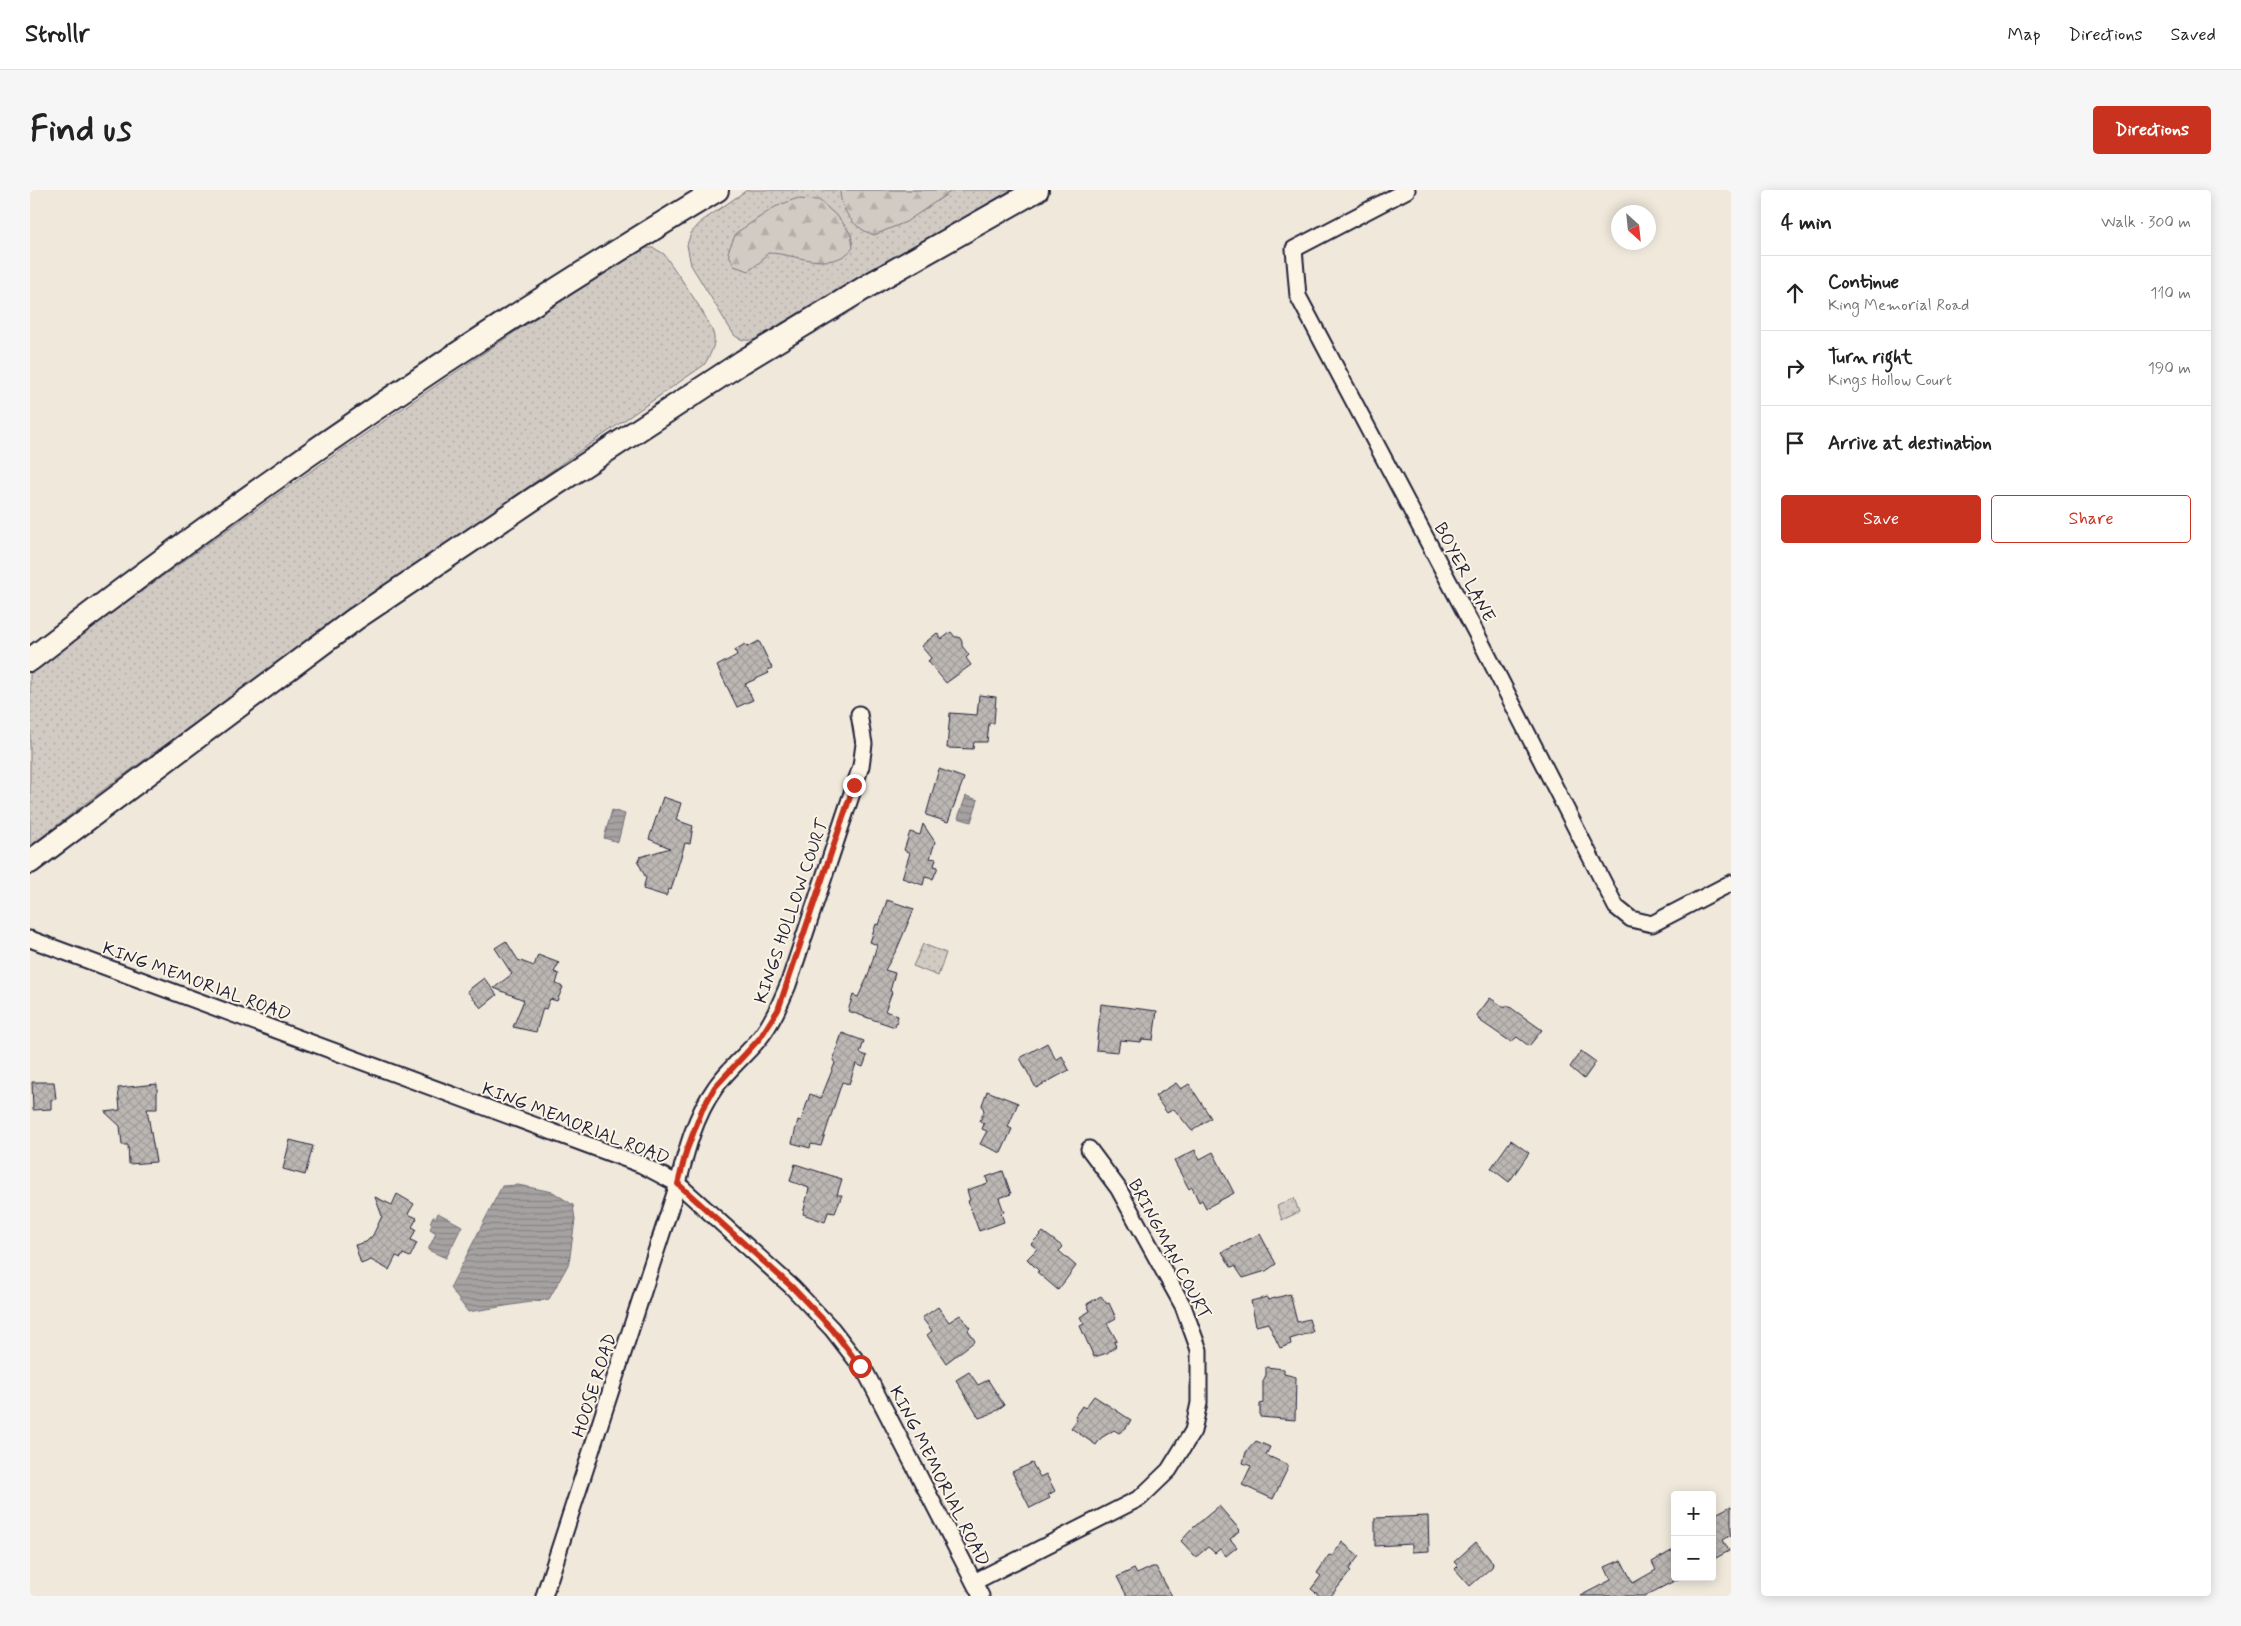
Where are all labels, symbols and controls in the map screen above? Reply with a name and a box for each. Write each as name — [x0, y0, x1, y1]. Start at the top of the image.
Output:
text: Strollr — [25, 19, 89, 50]
text: Map — [2008, 23, 2041, 47]
text: Directions — [2069, 23, 2143, 47]
text: Saved — [2171, 23, 2216, 47]
button: Directions — [2093, 106, 2211, 154]
text: Find us — [30, 107, 132, 153]
north arrow — [1611, 205, 1656, 250]
text: 4 min — [1781, 209, 1832, 237]
text: Walk · 300 m — [2101, 212, 2191, 233]
text: Continue — [1828, 270, 1899, 295]
icon: ahead — [1781, 279, 1809, 307]
text: 110 m — [2150, 283, 2191, 304]
text: King Memorial Road — [1828, 295, 1969, 316]
text: Turn right — [1828, 345, 1912, 370]
icon: right — [1781, 354, 1809, 382]
text: 190 m — [2148, 358, 2191, 379]
text: Kings Hollow Court — [1828, 370, 1952, 391]
icon: arrive — [1781, 429, 1809, 457]
text: Arrive at destination — [1828, 431, 1992, 456]
button: Save — [1781, 495, 1981, 543]
button: Share — [1991, 495, 2191, 543]
street label: BOYER LANE — [1428, 519, 1500, 626]
route end — [843, 774, 866, 797]
street label: KINGS HOLLOW COURT — [749, 815, 835, 1007]
street label: KING MEMORIAL ROAD — [99, 937, 294, 1027]
street label: KING MEMORIAL ROAD — [478, 1077, 673, 1171]
street label: BRINGMAN COURT — [1122, 1175, 1216, 1324]
street label: HOOSE ROAD — [567, 1330, 623, 1440]
route start — [849, 1355, 872, 1378]
street label: KING MEMORIAL ROAD — [883, 1382, 995, 1571]
map controls — [1671, 1491, 1716, 1581]
button: + — [1671, 1491, 1716, 1536]
button: − — [1671, 1536, 1716, 1581]

